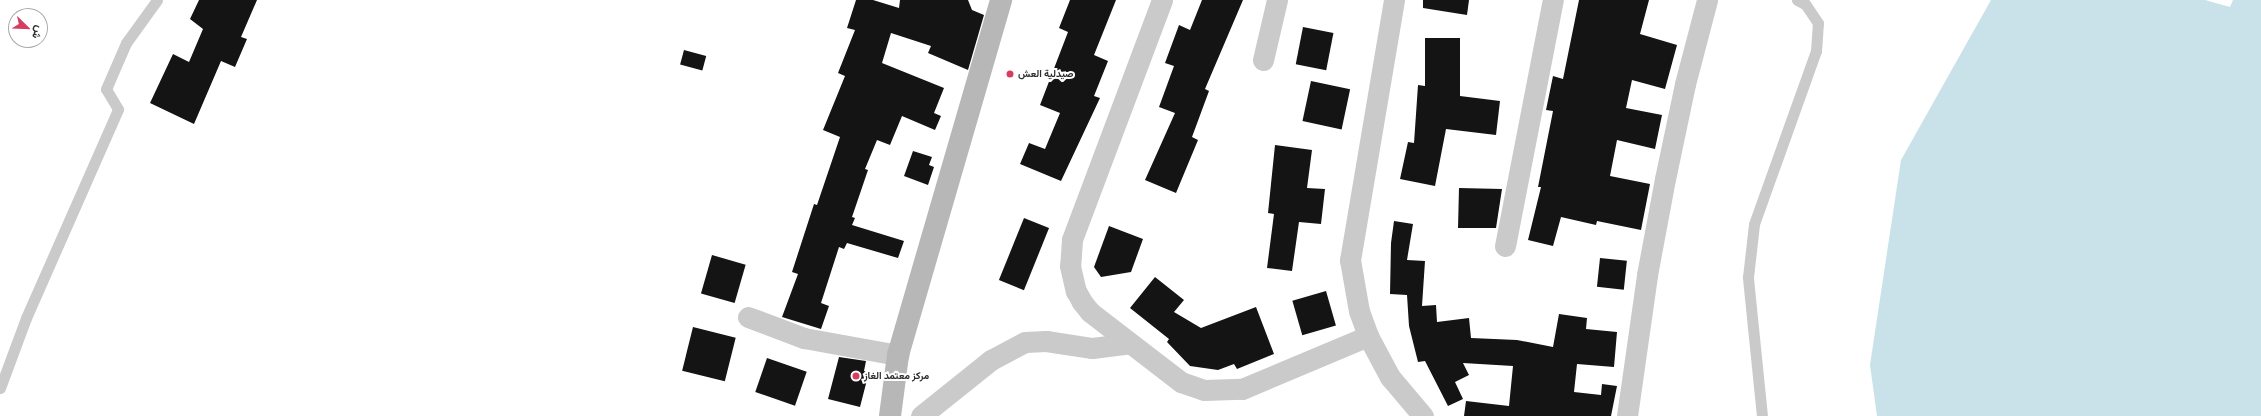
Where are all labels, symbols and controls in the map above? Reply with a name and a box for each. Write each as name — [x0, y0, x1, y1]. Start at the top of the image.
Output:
north arrow — [8, 8, 48, 48]
text: ش — [30, 24, 46, 41]
place label: صيدلية العش — [1018, 68, 1074, 80]
marker: صيدلية العش — [1005, 69, 1015, 79]
place label: مركز معتمد الغاز — [864, 370, 929, 382]
marker: مركز معتمد الغاز — [851, 371, 861, 381]

